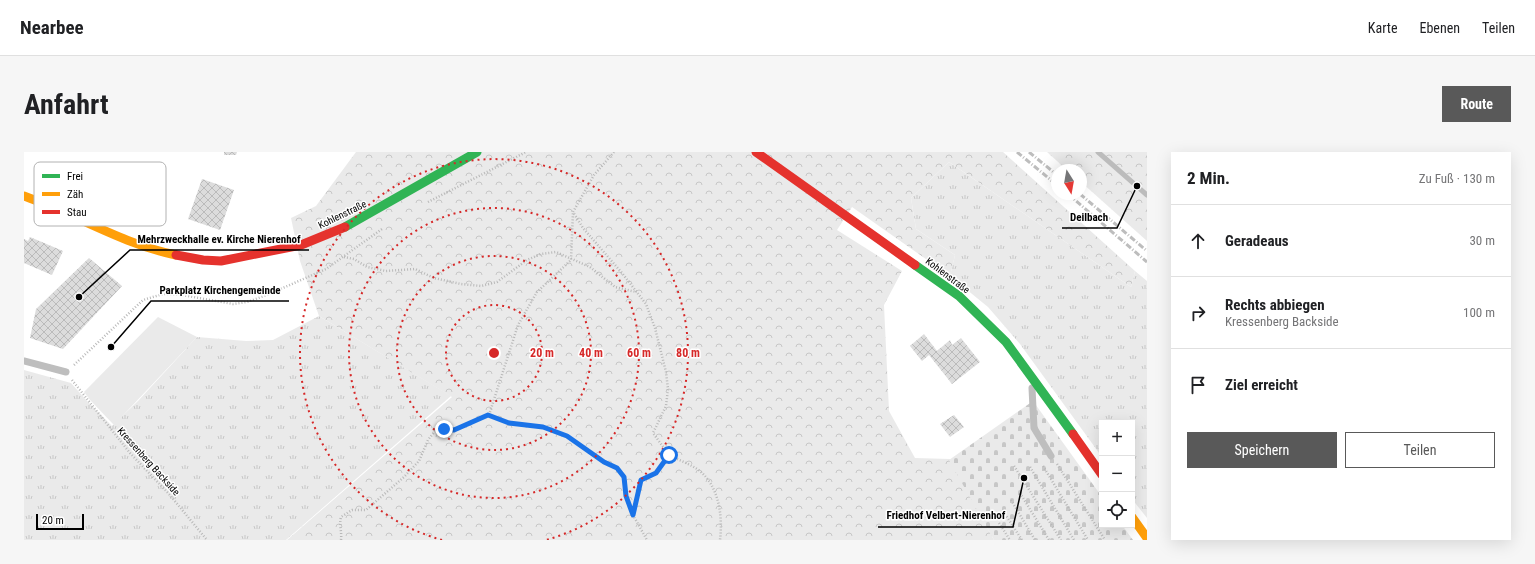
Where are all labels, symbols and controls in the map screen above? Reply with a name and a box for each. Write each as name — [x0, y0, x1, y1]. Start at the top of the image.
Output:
text: Nearbee — [20, 16, 84, 39]
text: Karte — [1368, 20, 1397, 36]
text: Ebenen — [1419, 20, 1460, 36]
text: Teilen — [1482, 20, 1515, 36]
button: Route — [1442, 86, 1511, 122]
text: Anfahrt — [24, 88, 109, 121]
legend — [34, 162, 166, 226]
north arrow — [1051, 164, 1087, 200]
text: 2 Min. — [1187, 168, 1230, 188]
text: Frei — [67, 170, 83, 183]
text: Zu Fuß · 130 m — [1419, 171, 1495, 186]
text: Zäh — [67, 188, 83, 201]
street label: Kohlenstraße — [316, 198, 368, 231]
callout: Deilbach — [1062, 205, 1117, 228]
text: Stau — [67, 206, 87, 219]
text: Deilbach — [1070, 211, 1108, 224]
callout: Mehrzweckhalle ev. Kirche Nierenhof — [130, 227, 309, 250]
icon: ahead — [1187, 230, 1209, 252]
text: Geradeaus — [1225, 232, 1289, 250]
text: Mehrzweckhalle ev. Kirche Nierenhof — [137, 233, 301, 246]
text: 30 m — [1469, 233, 1495, 248]
street label: Kohlenstraße — [924, 255, 972, 296]
callout: Parkplatz Kirchengemeinde — [151, 278, 289, 301]
text: Parkplatz Kirchengemeinde — [159, 284, 281, 297]
text: Rechts abbiegen — [1225, 296, 1325, 314]
icon: right — [1187, 302, 1209, 324]
text: 100 m — [1463, 305, 1495, 320]
text: Kressenberg Backside — [1225, 314, 1339, 329]
centre of rings — [487, 346, 501, 360]
text: 20 m — [530, 346, 554, 360]
text: 40 m — [579, 346, 603, 360]
text: 60 m — [627, 346, 651, 360]
text: 80 m — [676, 346, 700, 360]
icon: arrive — [1187, 374, 1209, 396]
text: Ziel erreicht — [1225, 376, 1298, 394]
route end — [435, 420, 453, 438]
map controls — [1099, 420, 1135, 528]
button: + — [1099, 420, 1135, 456]
street label: Kressenberg Backside — [115, 425, 182, 498]
button: Speichern — [1187, 432, 1337, 468]
button: Teilen — [1345, 432, 1495, 468]
route start — [660, 446, 678, 464]
button: − — [1099, 456, 1135, 492]
button: locate — [1099, 492, 1135, 528]
callout: Friedhof Velbert-Nierenhof — [878, 504, 1013, 527]
text: Friedhof Velbert-Nierenhof — [887, 509, 1006, 522]
scale bar — [36, 512, 84, 531]
text: 20 m — [42, 514, 64, 527]

